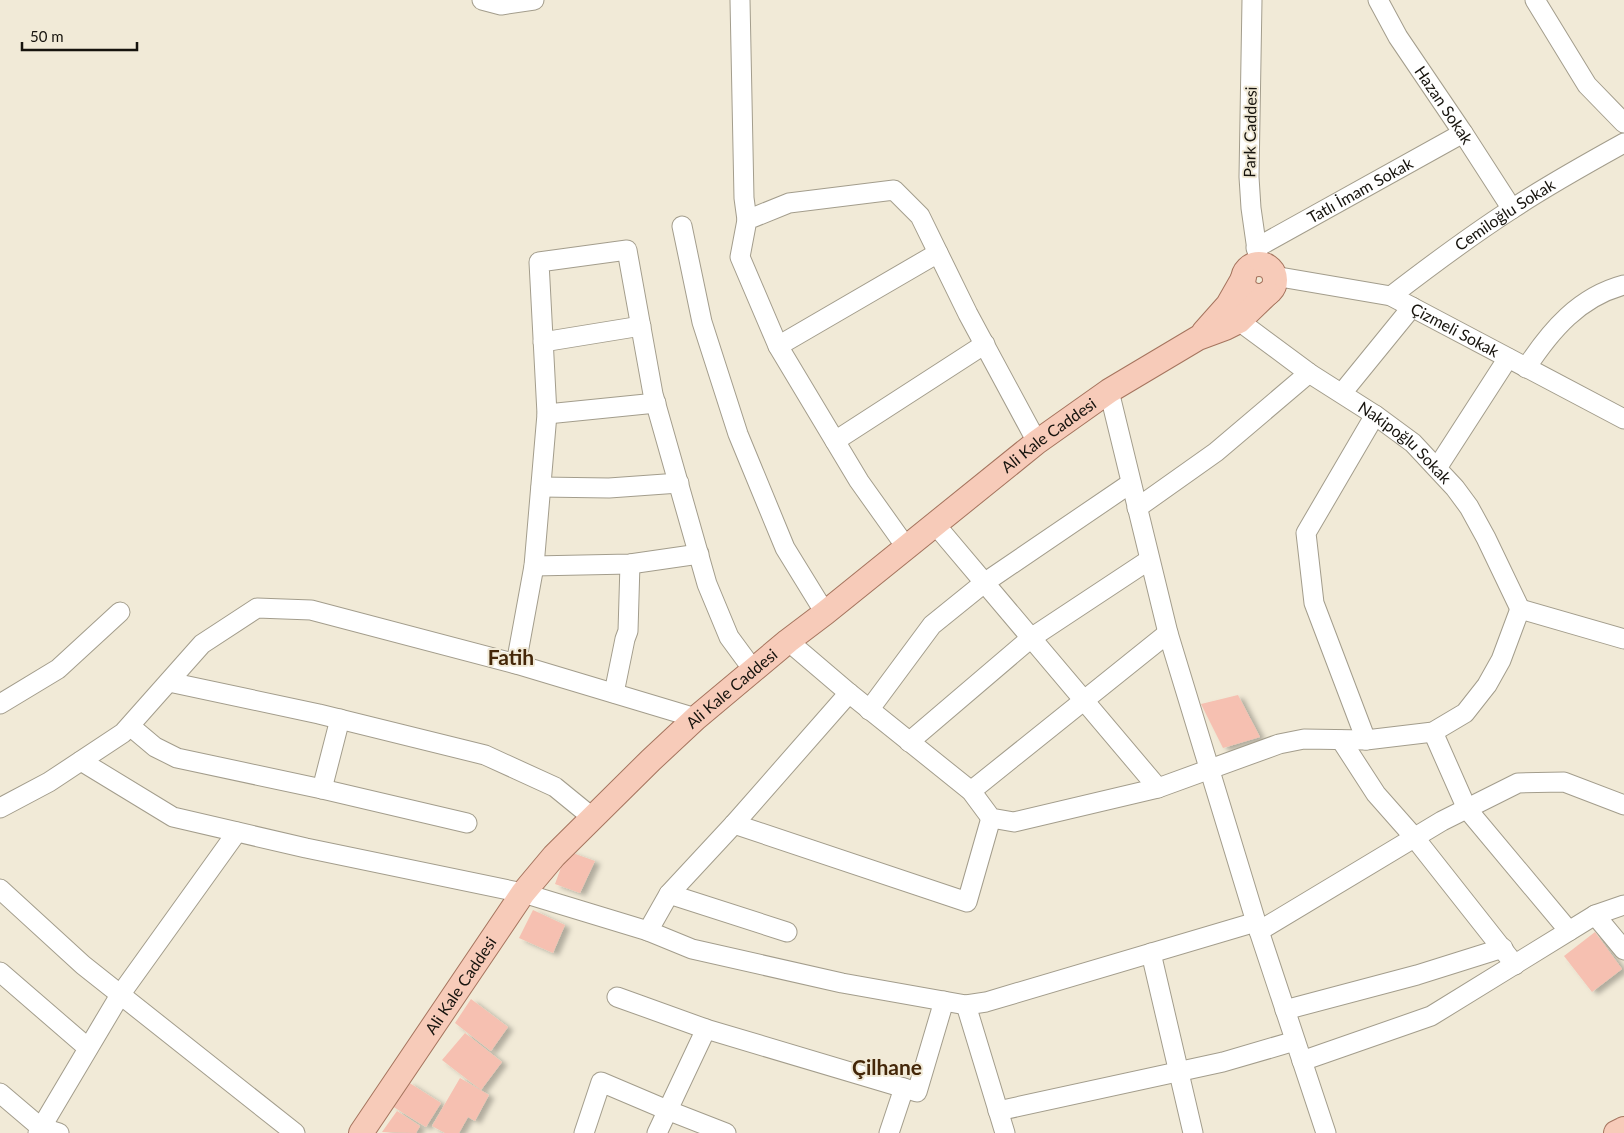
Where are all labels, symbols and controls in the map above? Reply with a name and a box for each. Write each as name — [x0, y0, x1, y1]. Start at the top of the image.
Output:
scale bar — [22, 20, 138, 52]
text: 50 m — [30, 27, 64, 45]
street label: Hazan Sokak — [1411, 62, 1478, 148]
street label: Park Caddesi — [1239, 86, 1260, 178]
street label: Tatlı İmam Sokak — [1304, 152, 1417, 227]
street label: Cemiloğlu Sokak — [1451, 174, 1559, 254]
street label: Çizmeli Sokak — [1408, 298, 1503, 361]
street label: Ali Kale Caddesi — [997, 393, 1099, 476]
street label: Nakipoğlu Sokak — [1355, 397, 1456, 488]
district label: Fatih — [488, 644, 534, 669]
street label: Ali Kale Caddesi — [682, 644, 781, 732]
street label: Ali Kale Caddesi — [421, 933, 500, 1037]
district label: Çilhane — [852, 1054, 922, 1079]

